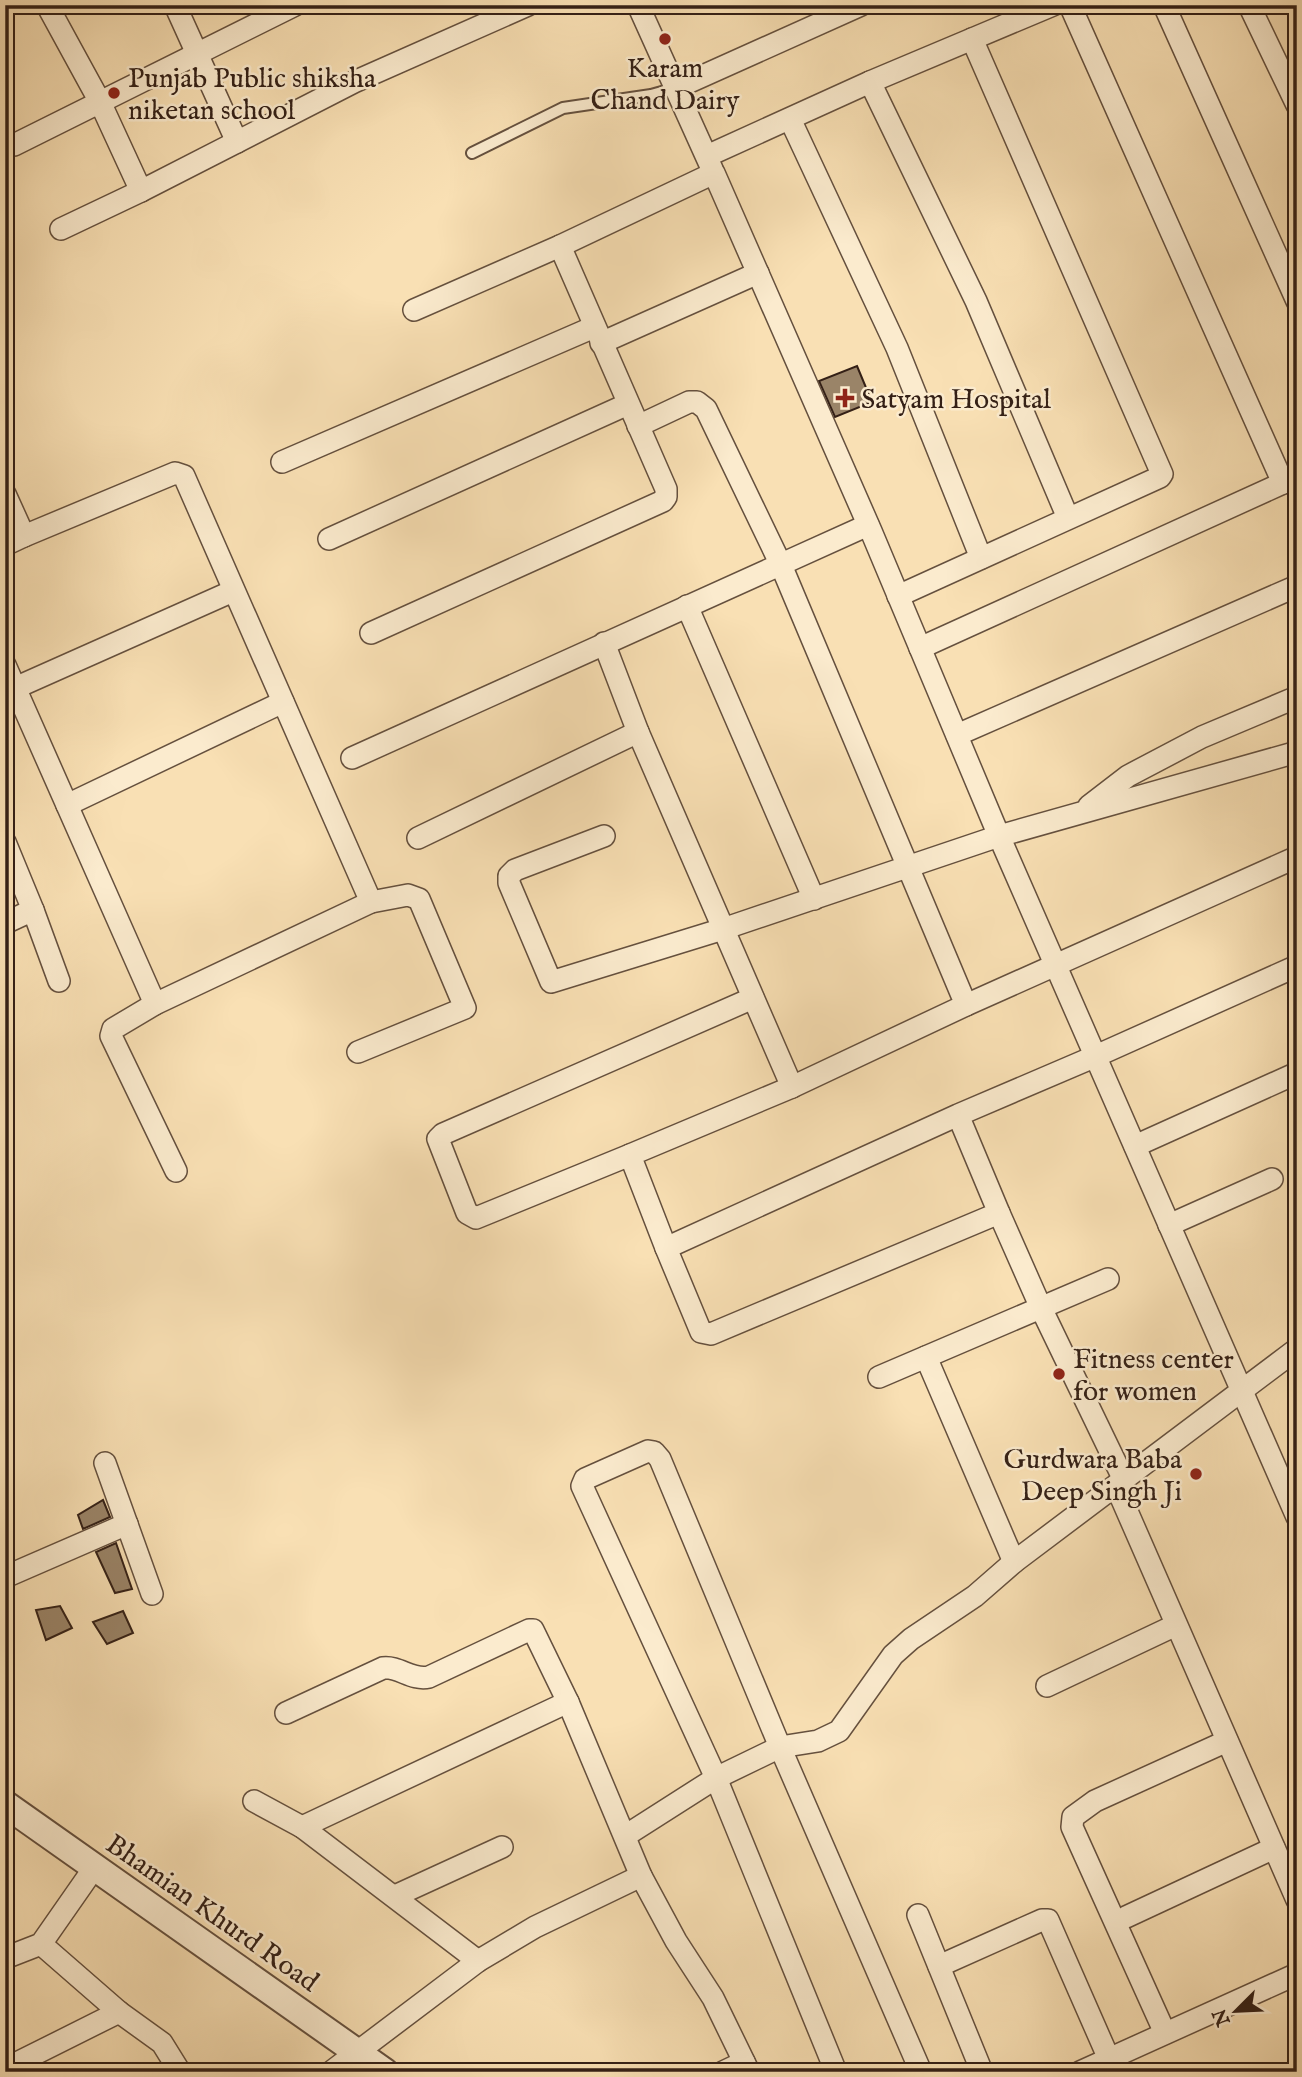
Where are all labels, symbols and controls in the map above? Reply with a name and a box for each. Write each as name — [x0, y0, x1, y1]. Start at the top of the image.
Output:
marker: Karam Chand Dairy — [657, 31, 673, 47]
place label: Karam Chand Dairy — [590, 52, 740, 119]
place label: Punjab Public shiksha niketan school — [128, 62, 377, 129]
marker: Punjab Public shiksha niketan school — [106, 85, 122, 101]
place label: Satyam Hospital — [861, 383, 1051, 418]
marker: Satyam Hospital — [835, 388, 855, 408]
place label: Fitness center for women — [1073, 1343, 1234, 1410]
marker: Fitness center for women — [1051, 1366, 1067, 1382]
place label: Gurdwara Baba Deep Singh Ji — [1004, 1443, 1183, 1510]
marker: Gurdwara Baba Deep Singh Ji — [1188, 1466, 1204, 1482]
street label: Bhamian Khurd Road — [98, 1827, 325, 2001]
north arrow — [1200, 1976, 1270, 2046]
text: N — [1208, 2004, 1237, 2030]

